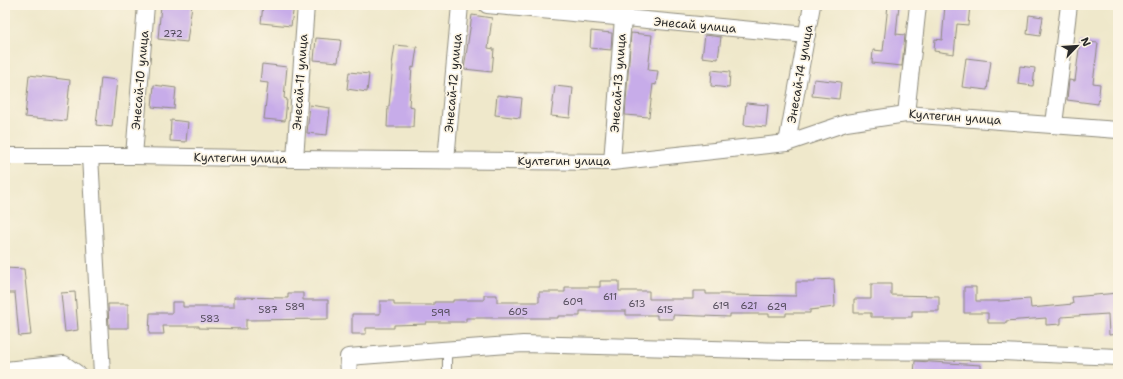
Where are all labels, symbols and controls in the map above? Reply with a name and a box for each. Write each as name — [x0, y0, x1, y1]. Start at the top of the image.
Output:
street label: Энесай улица — [653, 13, 737, 37]
street label: Энесай-14 улица — [783, 23, 817, 124]
north arrow — [1057, 26, 1097, 66]
house number: 272 — [163, 27, 183, 40]
street label: Энесай-10 улица — [128, 29, 152, 130]
street label: Энесай-12 улица — [441, 32, 465, 133]
street label: Энесай-13 улица — [607, 32, 629, 133]
street label: Энесай-11 улица — [289, 33, 311, 131]
text: N — [1077, 35, 1094, 49]
street label: Култегин улица — [908, 106, 1002, 128]
street label: Култегин улица — [193, 149, 287, 167]
street label: Култегин улица — [518, 153, 611, 169]
house number: 611 — [603, 290, 617, 303]
house number: 609 — [563, 295, 583, 308]
house number: 613 — [629, 297, 645, 310]
house number: 619 — [712, 299, 730, 312]
house number: 621 — [740, 299, 758, 312]
house number: 589 — [285, 300, 305, 313]
house number: 629 — [767, 300, 787, 313]
house number: 587 — [258, 303, 278, 316]
house number: 615 — [657, 303, 673, 316]
house number: 605 — [508, 305, 528, 318]
house number: 599 — [431, 306, 451, 319]
house number: 583 — [200, 312, 220, 325]

